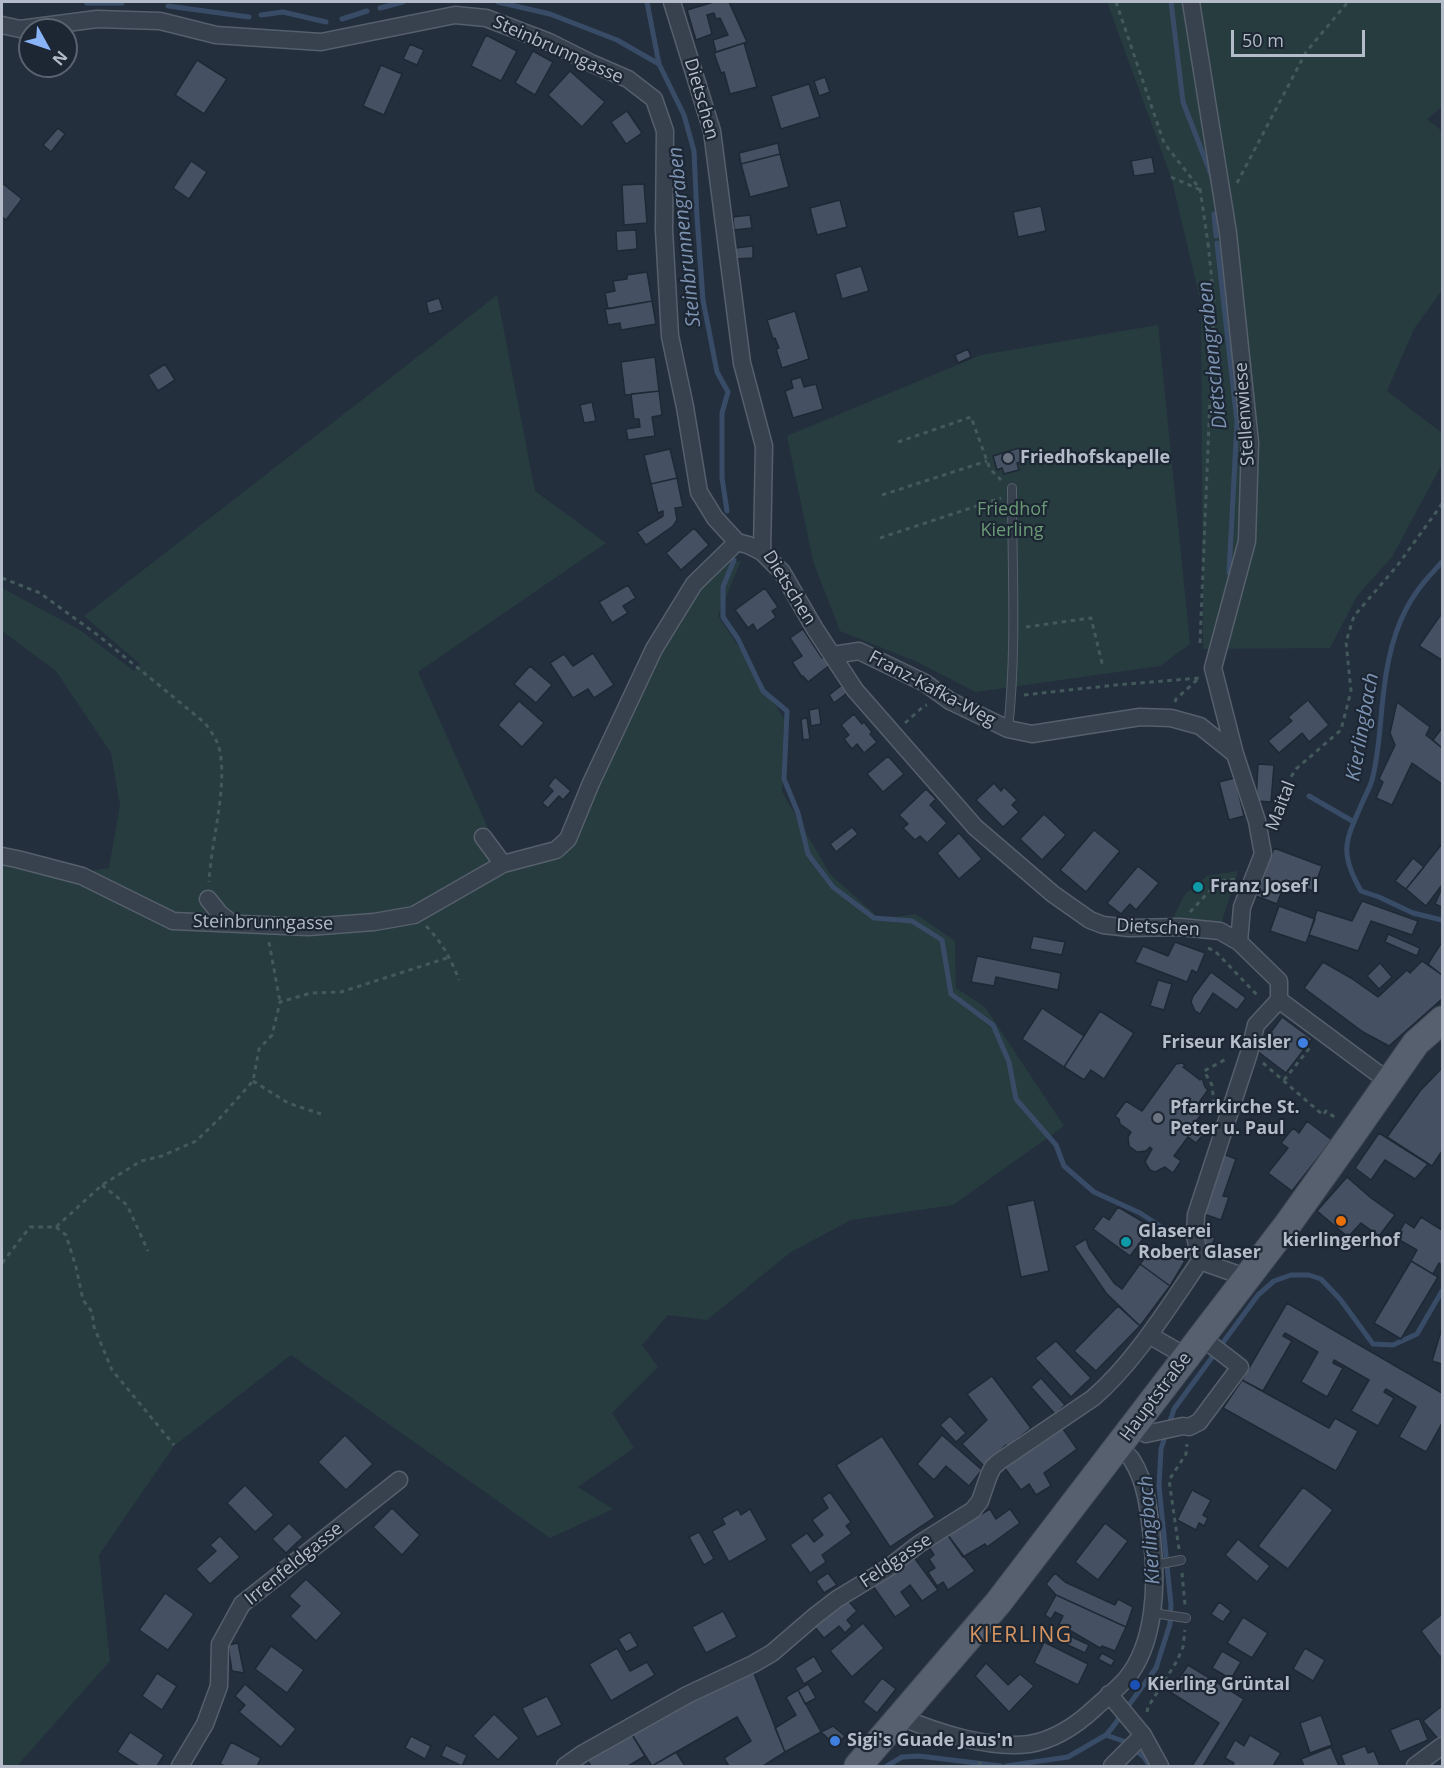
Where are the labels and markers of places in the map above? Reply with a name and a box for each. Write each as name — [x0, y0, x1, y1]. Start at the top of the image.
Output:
place label: Friedhofskapelle — [1020, 447, 1170, 469]
marker: Friedhofskapelle — [1001, 451, 1015, 465]
place label: Franz Josef I — [1210, 876, 1319, 898]
marker: Franz Josef I — [1191, 880, 1205, 894]
place label: Friseur Kaisler — [1162, 1032, 1291, 1054]
marker: Friseur Kaisler — [1296, 1036, 1310, 1050]
place label: Pfarrkirche St. Peter u. Paul — [1170, 1097, 1300, 1140]
marker: Pfarrkirche St. Peter u. Paul — [1151, 1111, 1165, 1125]
marker: kierlingerhof — [1334, 1214, 1348, 1228]
place label: Glaserei Robert Glaser — [1138, 1221, 1261, 1264]
place label: kierlingerhof — [1282, 1230, 1400, 1252]
marker: Glaserei Robert Glaser — [1119, 1235, 1133, 1249]
place label: Kierling Grüntal — [1147, 1674, 1290, 1696]
marker: Kierling Grüntal — [1128, 1678, 1142, 1692]
place label: Sigi's Guade Jaus'n — [847, 1730, 1013, 1752]
marker: Sigi's Guade Jaus'n — [828, 1734, 842, 1748]

